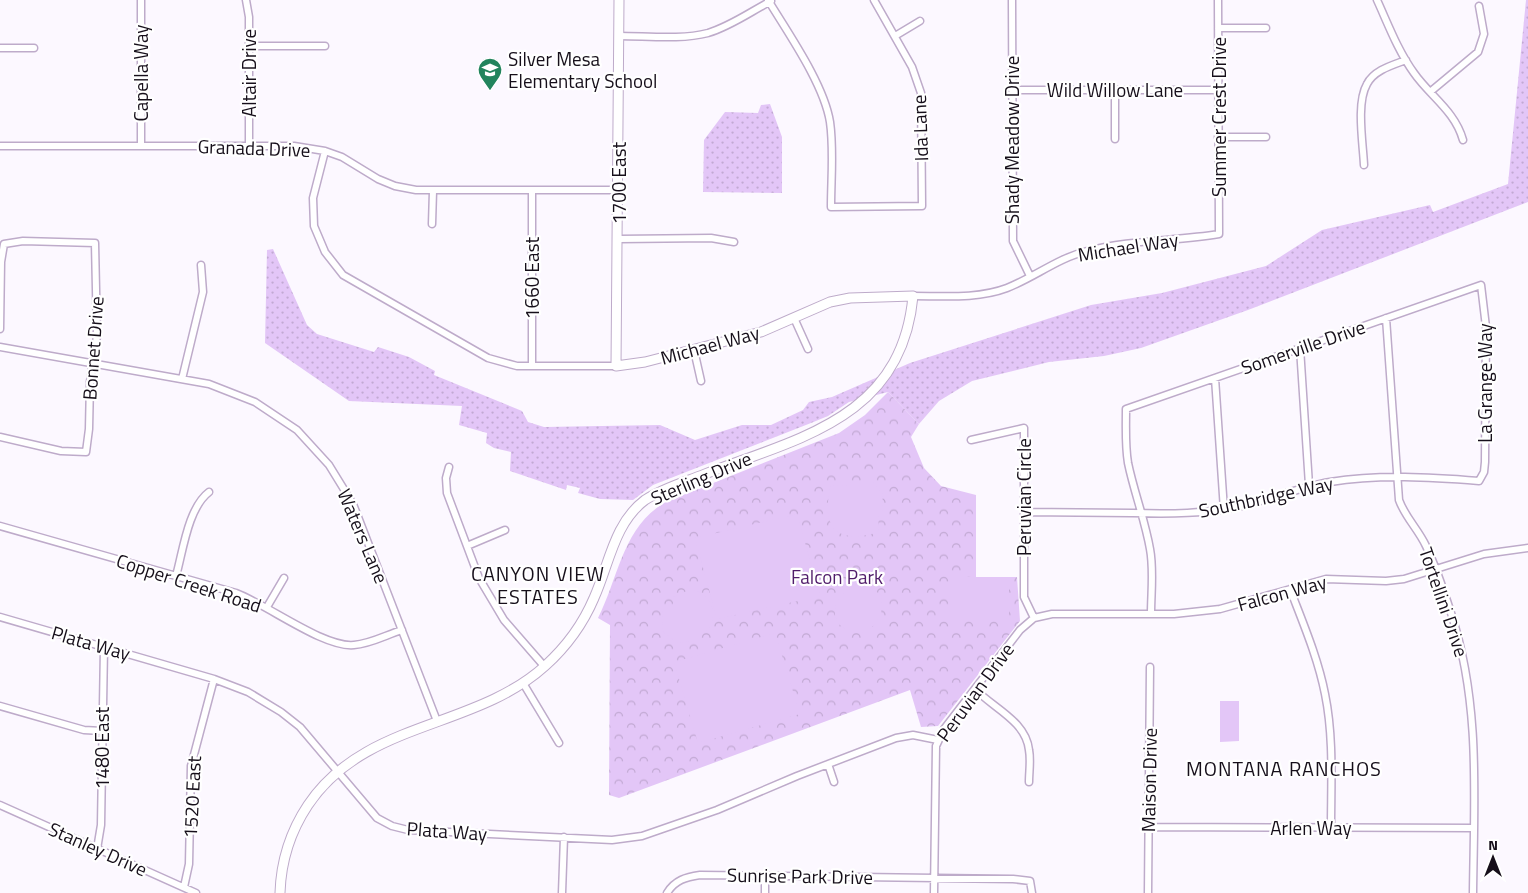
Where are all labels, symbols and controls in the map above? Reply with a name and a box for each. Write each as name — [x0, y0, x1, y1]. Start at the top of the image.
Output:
street label: Capella Way — [126, 24, 155, 122]
street label: Altair Drive — [234, 29, 263, 117]
street label: Summer Crest Drive — [1204, 37, 1233, 197]
place label: Silver Mesa Elementary School — [508, 44, 657, 95]
street label: Shady Meadow Drive — [997, 56, 1026, 224]
school or university icon: Silver Mesa Elementary School — [477, 57, 503, 91]
street label: Wild Willow Lane — [1047, 75, 1183, 104]
street label: Ida Lane — [904, 94, 935, 162]
street label: Granada Drive — [197, 131, 311, 164]
street label: 1700 East — [604, 142, 633, 224]
street label: Michael Way — [1076, 224, 1180, 269]
street label: 1660 East — [517, 237, 546, 319]
street label: Bonnet Drive — [74, 295, 111, 401]
street label: Somerville Drive — [1237, 312, 1369, 381]
street label: Michael Way — [657, 317, 763, 372]
street label: La Grange Way — [1470, 323, 1499, 443]
street label: Peruvian Circle — [1009, 438, 1038, 556]
street label: Sterling Drive — [646, 443, 756, 512]
street label: Southbridge Way — [1196, 468, 1336, 525]
street label: Waters Lane — [331, 484, 396, 588]
street label: Tortellini Drive — [1412, 543, 1477, 661]
street label: Copper Creek Road — [113, 545, 265, 620]
district label: CANYON VIEW ESTATES — [471, 558, 605, 612]
park label: Falcon Park — [791, 562, 883, 591]
street label: Falcon Way — [1234, 567, 1330, 618]
street label: Plata Way — [48, 617, 134, 668]
street label: Peruvian Drive — [929, 636, 1020, 747]
street label: 1480 East — [87, 707, 116, 789]
street label: Maison Drive — [1133, 728, 1164, 832]
district label: MONTANA RANCHOS — [1186, 753, 1382, 784]
street label: 1520 East — [175, 755, 208, 839]
street label: Plata Way — [406, 813, 488, 848]
street label: Arlen Way — [1270, 813, 1352, 842]
street label: Stanley Drive — [44, 814, 152, 883]
north arrow — [1468, 833, 1518, 883]
text: N — [1488, 834, 1498, 855]
street label: Sunrise Park Drive — [727, 860, 873, 891]

